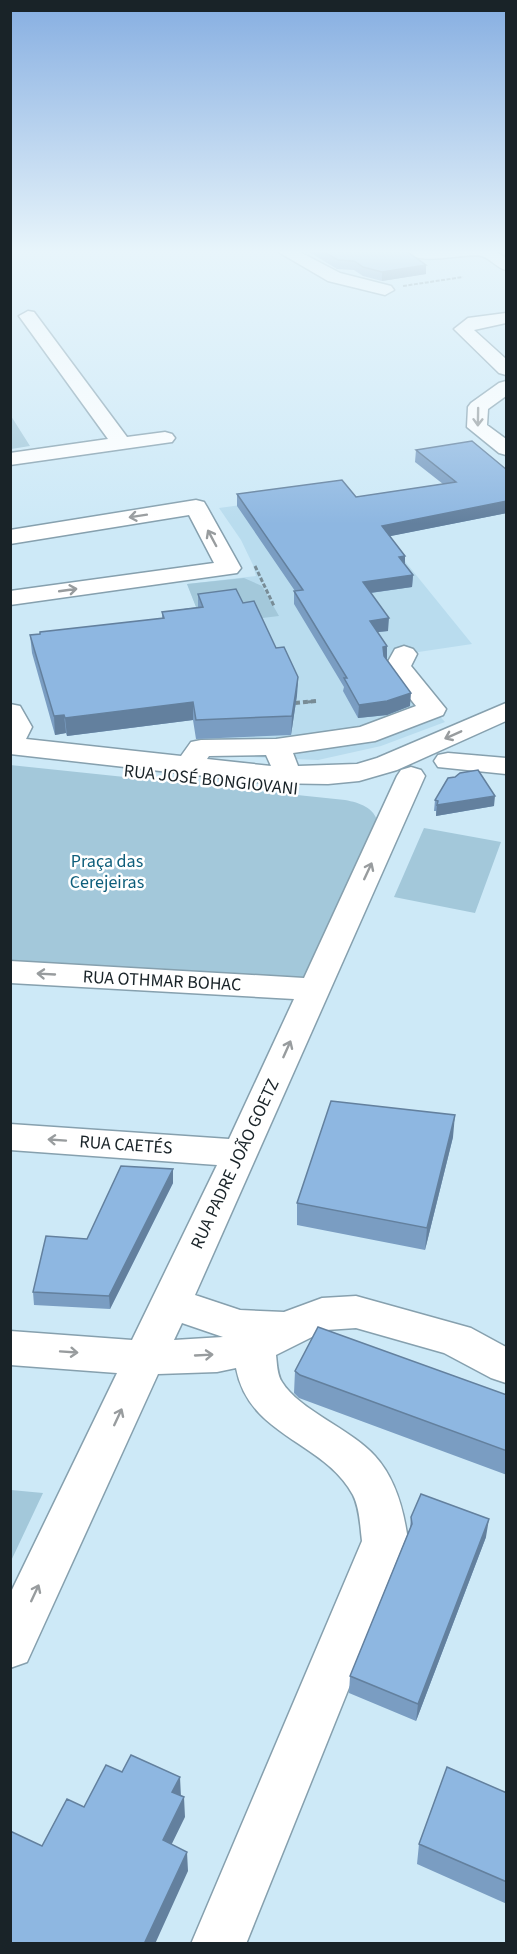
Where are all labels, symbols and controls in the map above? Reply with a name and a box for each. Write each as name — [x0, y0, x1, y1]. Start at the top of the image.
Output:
one-way arrow — [472, 407, 484, 427]
one-way arrow — [129, 511, 148, 522]
one-way arrow — [206, 529, 217, 547]
one-way arrow — [58, 584, 78, 595]
one-way arrow — [444, 730, 462, 741]
street label: RUA JOSÉ BONGIOVANI — [123, 758, 299, 802]
park label: Praça das Cerejeiras — [70, 849, 144, 895]
one-way arrow — [362, 863, 374, 881]
street label: RUA OTHMAR BOHAC — [82, 964, 242, 998]
one-way arrow — [36, 968, 56, 979]
one-way arrow — [282, 1040, 293, 1058]
street label: RUA PADRE JOÃO GOETZ — [185, 1075, 285, 1253]
street label: RUA CAETÉS — [79, 1129, 173, 1161]
one-way arrow — [47, 1134, 67, 1145]
one-way arrow — [58, 1347, 78, 1358]
one-way arrow — [193, 1350, 213, 1361]
one-way arrow — [112, 1408, 124, 1426]
one-way arrow — [30, 1585, 42, 1603]

